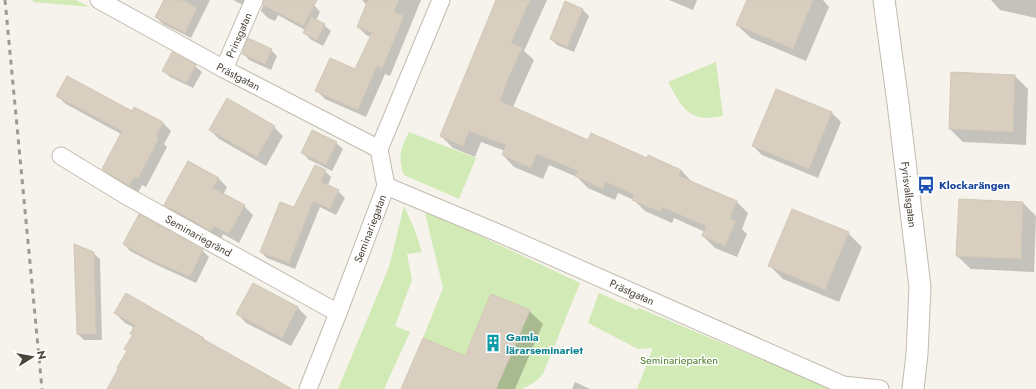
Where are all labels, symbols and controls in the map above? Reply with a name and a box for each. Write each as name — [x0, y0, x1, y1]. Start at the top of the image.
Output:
street label: Prinsgatan — [222, 10, 256, 60]
street label: Prästgatan — [214, 58, 263, 94]
street label: Fyrisvallsgatan — [897, 161, 921, 228]
bus stop icon: Klockarängen — [916, 175, 936, 195]
place label: Klockarängen — [939, 177, 1010, 193]
street label: Seminariegatan — [350, 192, 390, 265]
street label: Seminariegränd — [162, 211, 235, 261]
street label: Prästgatan — [607, 275, 657, 309]
place label: Gamla lärarseminariet — [506, 329, 583, 358]
building icon: Gamla lärarseminariet — [483, 333, 503, 353]
north arrow — [12, 337, 52, 377]
text: N — [33, 349, 51, 361]
park label: Seminarieparken — [640, 352, 718, 368]

